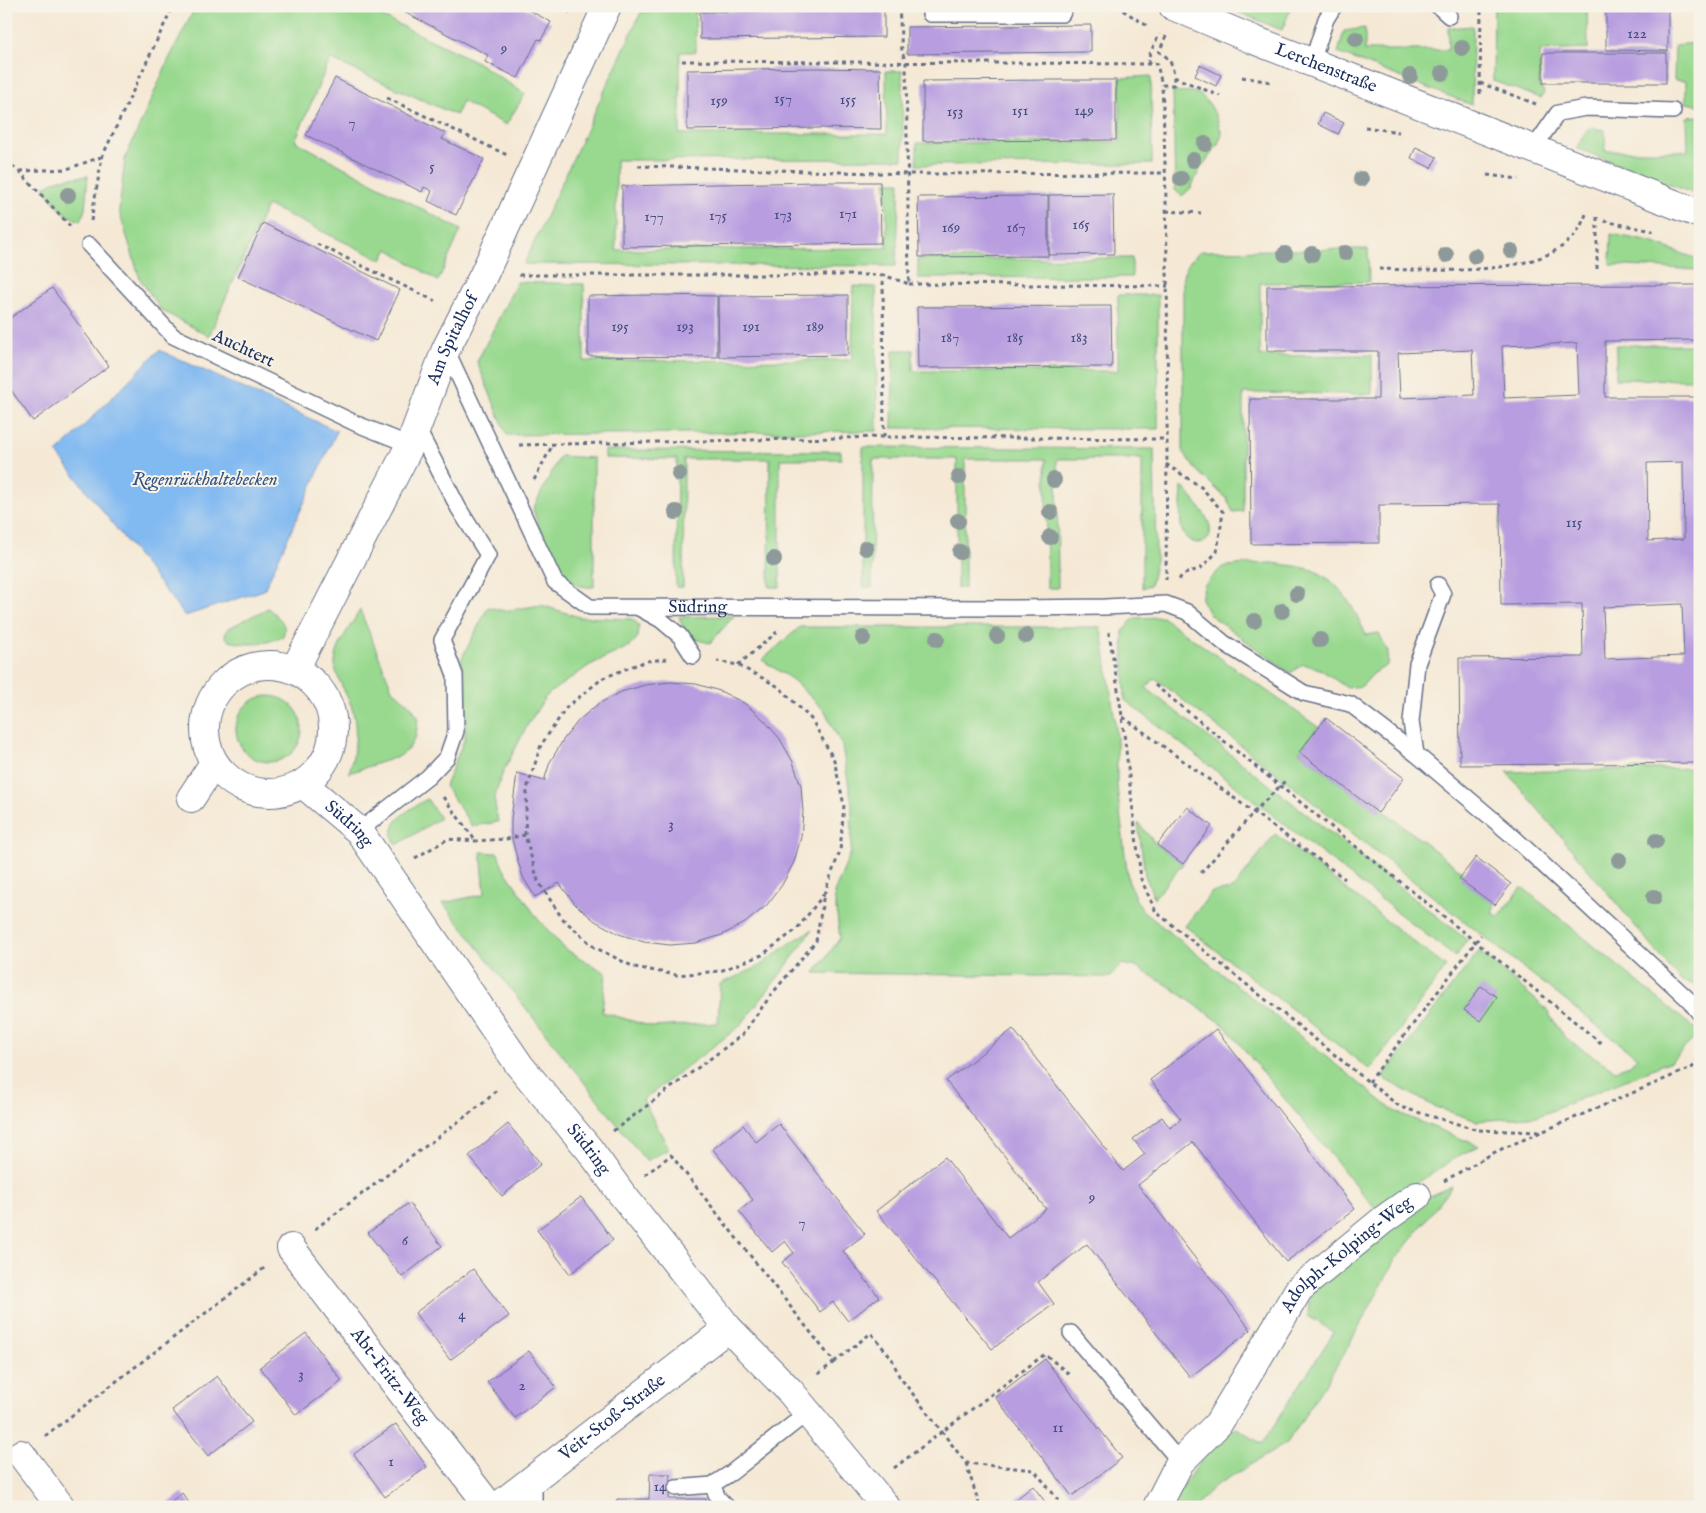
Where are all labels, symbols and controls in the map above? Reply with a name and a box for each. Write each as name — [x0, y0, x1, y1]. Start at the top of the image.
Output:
house number: 122 — [1627, 24, 1647, 43]
street label: Lerchenstraße — [1272, 38, 1380, 98]
house number: 9 — [500, 39, 507, 58]
house number: 157 — [774, 89, 792, 108]
house number: 155 — [840, 90, 857, 109]
house number: 159 — [710, 91, 728, 110]
house number: 151 — [1012, 101, 1028, 120]
house number: 149 — [1074, 101, 1094, 120]
house number: 153 — [947, 102, 963, 121]
house number: 7 — [348, 113, 356, 132]
house number: 5 — [429, 157, 435, 176]
house number: 171 — [839, 204, 857, 223]
house number: 173 — [774, 205, 792, 224]
house number: 175 — [709, 206, 728, 225]
house number: 177 — [644, 207, 664, 226]
house number: 165 — [1072, 215, 1090, 234]
house number: 169 — [942, 218, 960, 237]
house number: 167 — [1007, 218, 1025, 237]
street label: Am Spitalhof — [422, 286, 485, 389]
house number: 195 — [611, 317, 629, 336]
house number: 193 — [676, 317, 694, 336]
house number: 191 — [742, 317, 760, 336]
house number: 189 — [806, 317, 824, 336]
street label: Auchtert — [207, 324, 278, 373]
house number: 187 — [941, 328, 959, 347]
house number: 185 — [1007, 328, 1024, 347]
house number: 183 — [1070, 328, 1088, 347]
water label: Regenrückhaltebecken — [132, 468, 278, 492]
house number: 115 — [1566, 513, 1583, 532]
street label: Südring — [668, 596, 728, 619]
street label: Südring — [320, 795, 378, 852]
house number: 3 — [668, 815, 674, 834]
street label: Südring — [561, 1119, 616, 1180]
house number: 9 — [1088, 1188, 1095, 1207]
street label: Adolph-Kolping-Weg — [1275, 1191, 1417, 1318]
house number: 7 — [798, 1213, 806, 1232]
house number: 6 — [402, 1231, 409, 1250]
house number: 4 — [458, 1305, 466, 1324]
street label: Abt-Fritz-Weg — [345, 1323, 434, 1430]
house number: 3 — [298, 1365, 304, 1384]
street label: Veit-Stoß-Straße — [554, 1369, 670, 1467]
house number: 2 — [518, 1376, 526, 1395]
house number: 11 — [1052, 1418, 1064, 1437]
house number: 1 — [388, 1452, 394, 1471]
house number: 14 — [654, 1477, 667, 1496]

